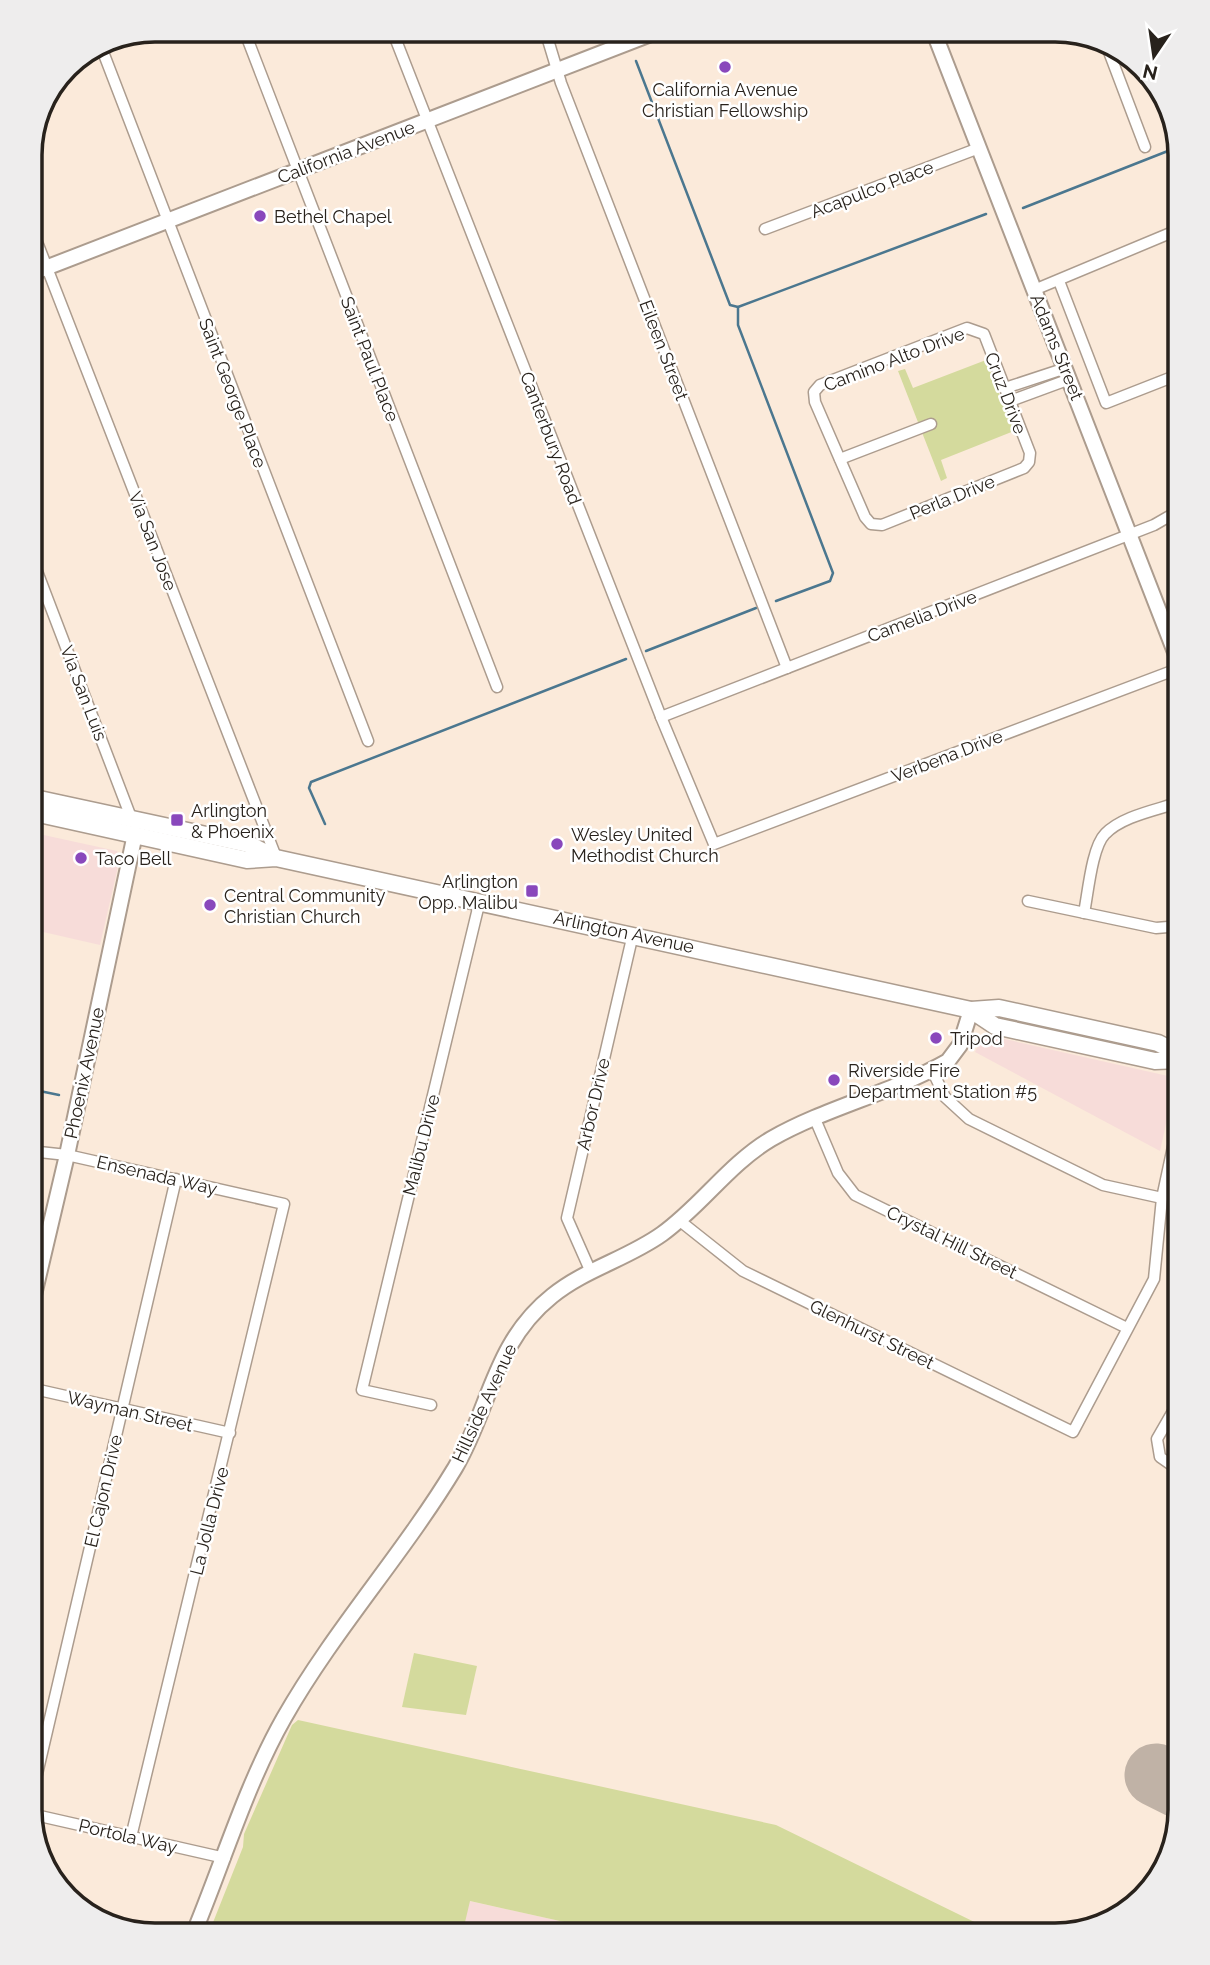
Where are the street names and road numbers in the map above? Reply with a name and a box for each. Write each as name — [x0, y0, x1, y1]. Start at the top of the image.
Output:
street label: California Avenue — [275, 116, 418, 188]
street label: Acapulco Place — [808, 156, 937, 222]
street label: Adams Street — [1026, 291, 1088, 403]
street label: Saint Paul Place — [336, 293, 404, 425]
street label: Eileen Street — [635, 297, 693, 403]
street label: Saint George Place — [195, 315, 271, 471]
street label: Camino Alto Drive — [821, 322, 968, 396]
street label: Cruz Drive — [981, 349, 1031, 437]
street label: Canterbury Road — [516, 369, 586, 507]
street label: Perla Drive — [906, 470, 998, 524]
street label: Via San Jose — [124, 489, 182, 594]
street label: Camelia Drive — [864, 585, 980, 646]
street label: Via San Luis — [56, 642, 112, 744]
street label: Verbena Drive — [888, 725, 1006, 787]
street label: Arlington Avenue — [552, 907, 697, 957]
street label: Phoenix Avenue — [60, 1005, 108, 1141]
street label: Arbor Drive — [572, 1056, 614, 1152]
street label: Malibu Drive — [398, 1092, 444, 1198]
street label: Ensenada Way — [95, 1151, 220, 1199]
street label: Crystal Hill Street — [883, 1201, 1021, 1283]
street label: Glenhurst Street — [806, 1295, 938, 1373]
street label: Hillside Avenue — [447, 1340, 521, 1466]
street label: Wayman Street — [65, 1386, 195, 1436]
street label: El Cajon Drive — [80, 1432, 126, 1549]
street label: La Jolla Drive — [185, 1464, 233, 1577]
street label: Portola Way — [77, 1814, 180, 1858]

